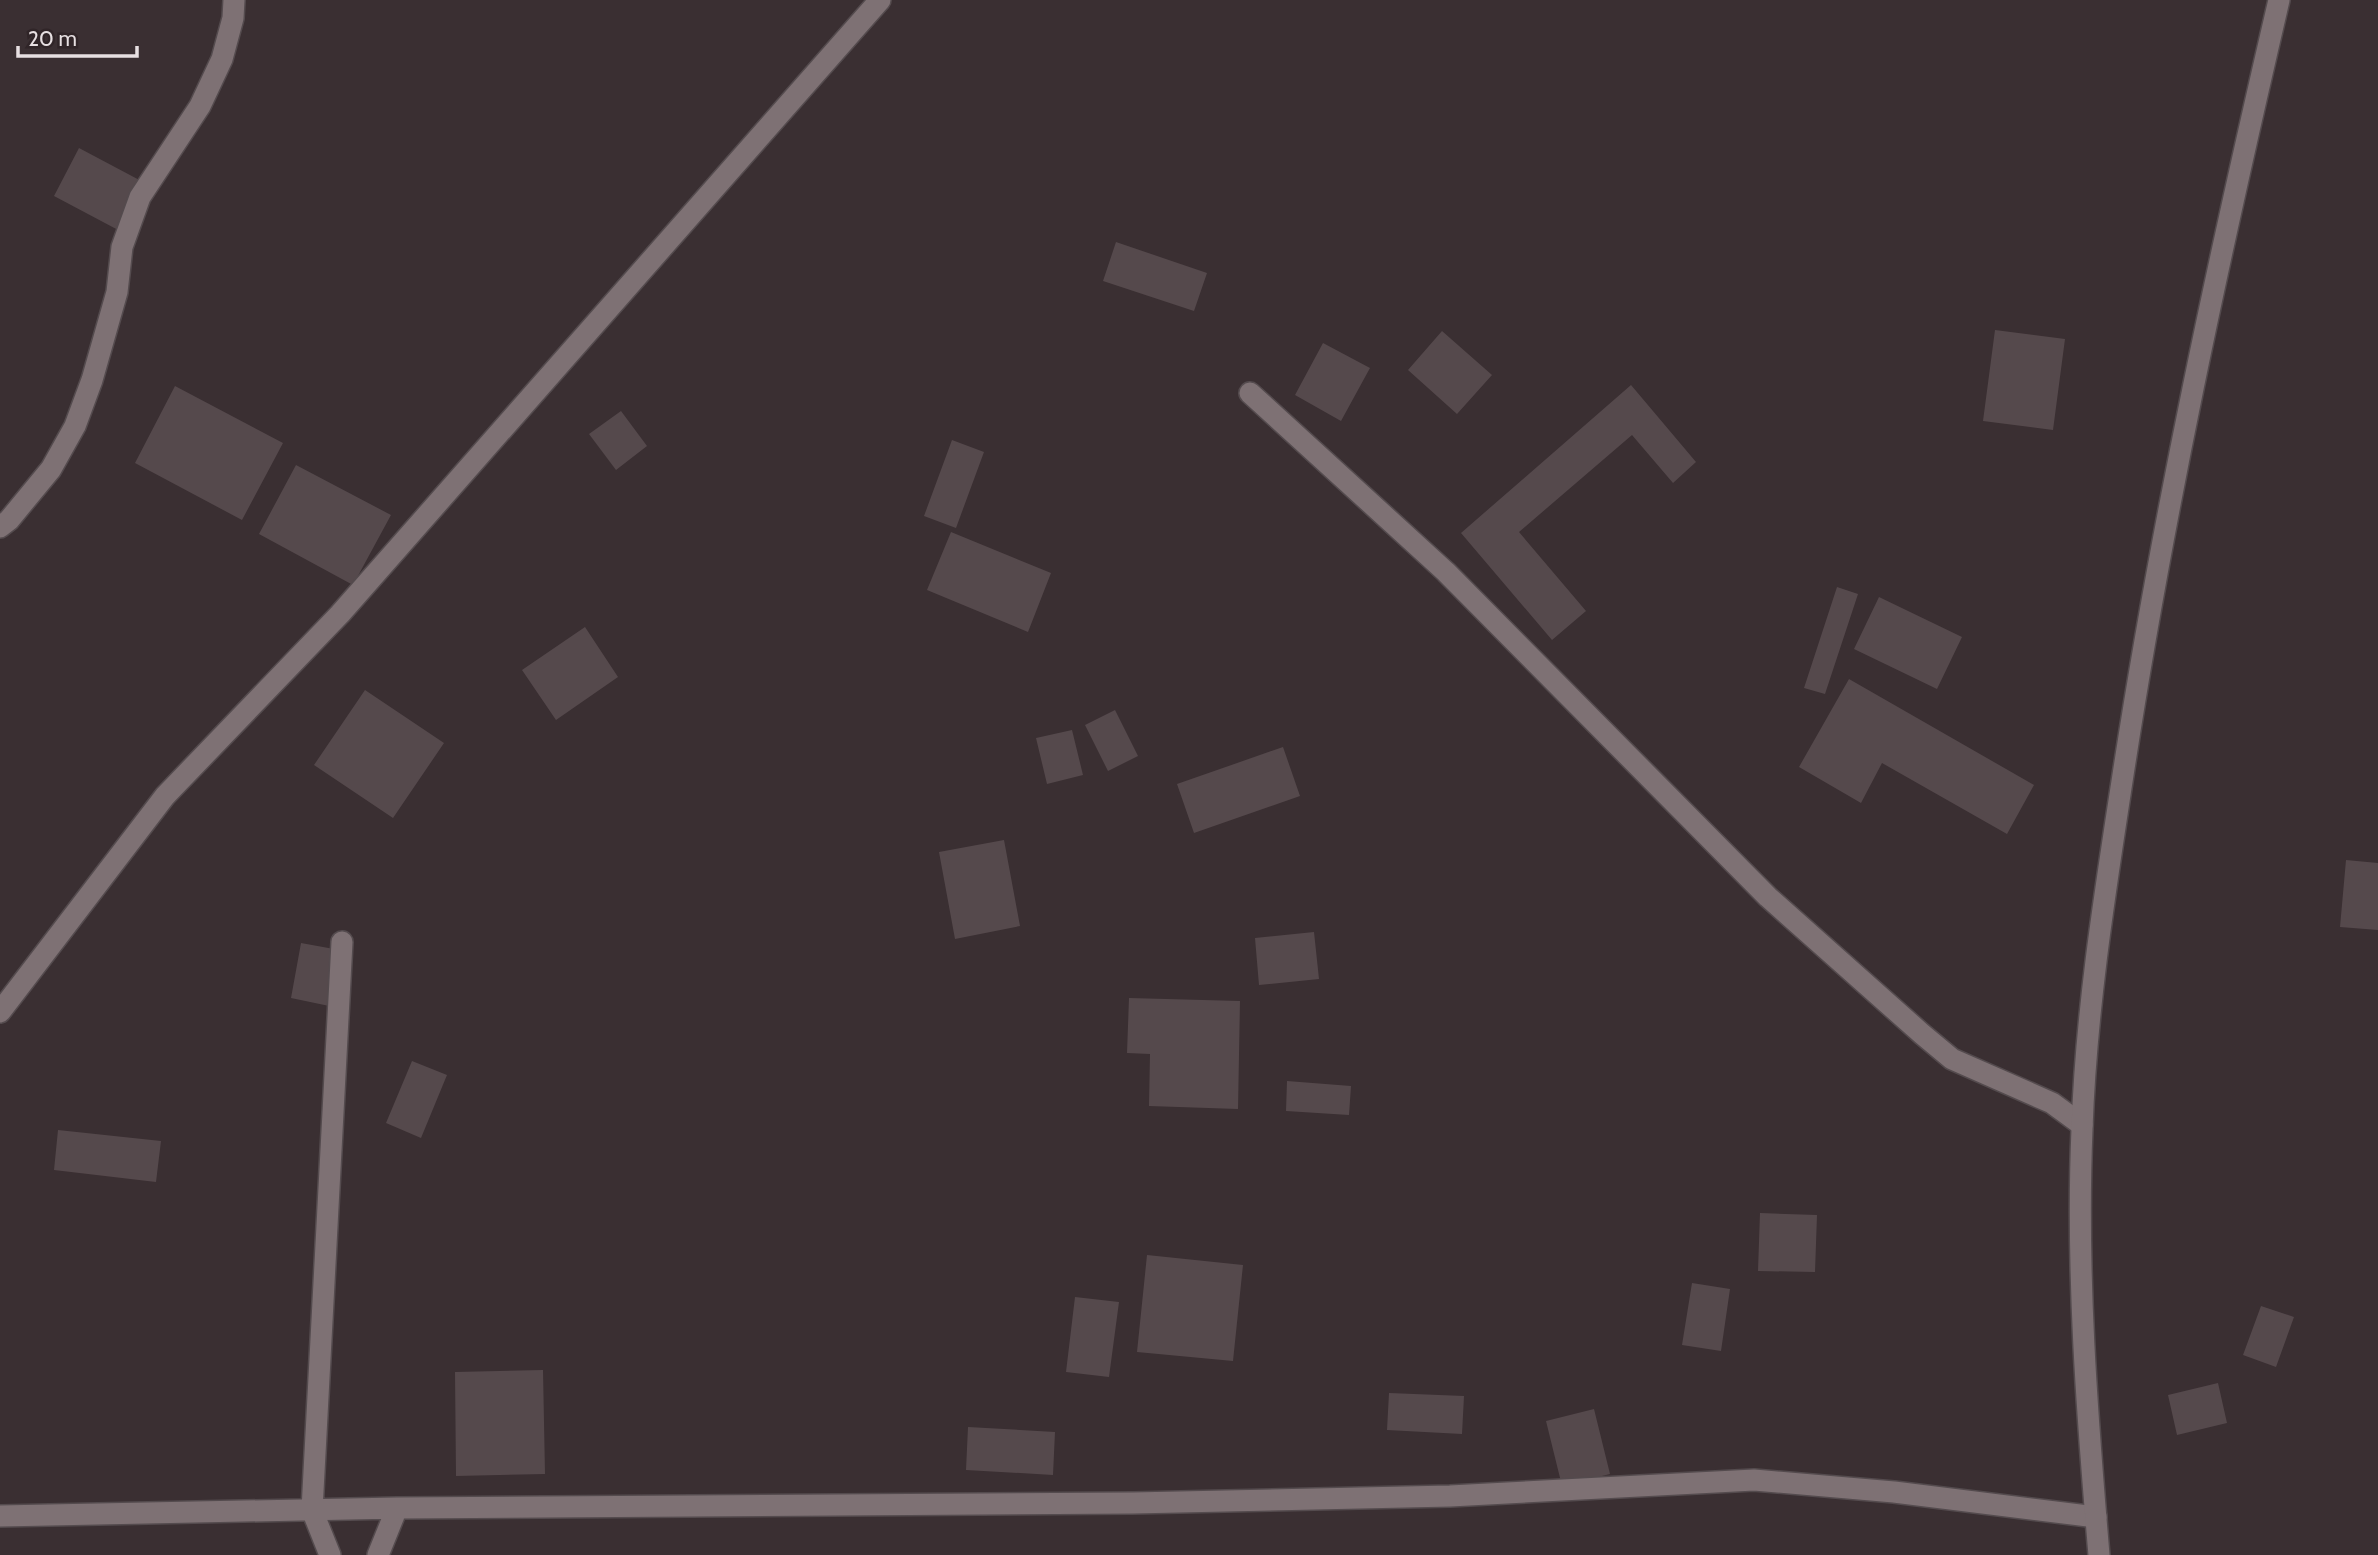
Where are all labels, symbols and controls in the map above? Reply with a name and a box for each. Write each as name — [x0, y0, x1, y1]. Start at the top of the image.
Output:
scale bar — [18, 14, 136, 58]
text: 20 m — [28, 26, 77, 51]

